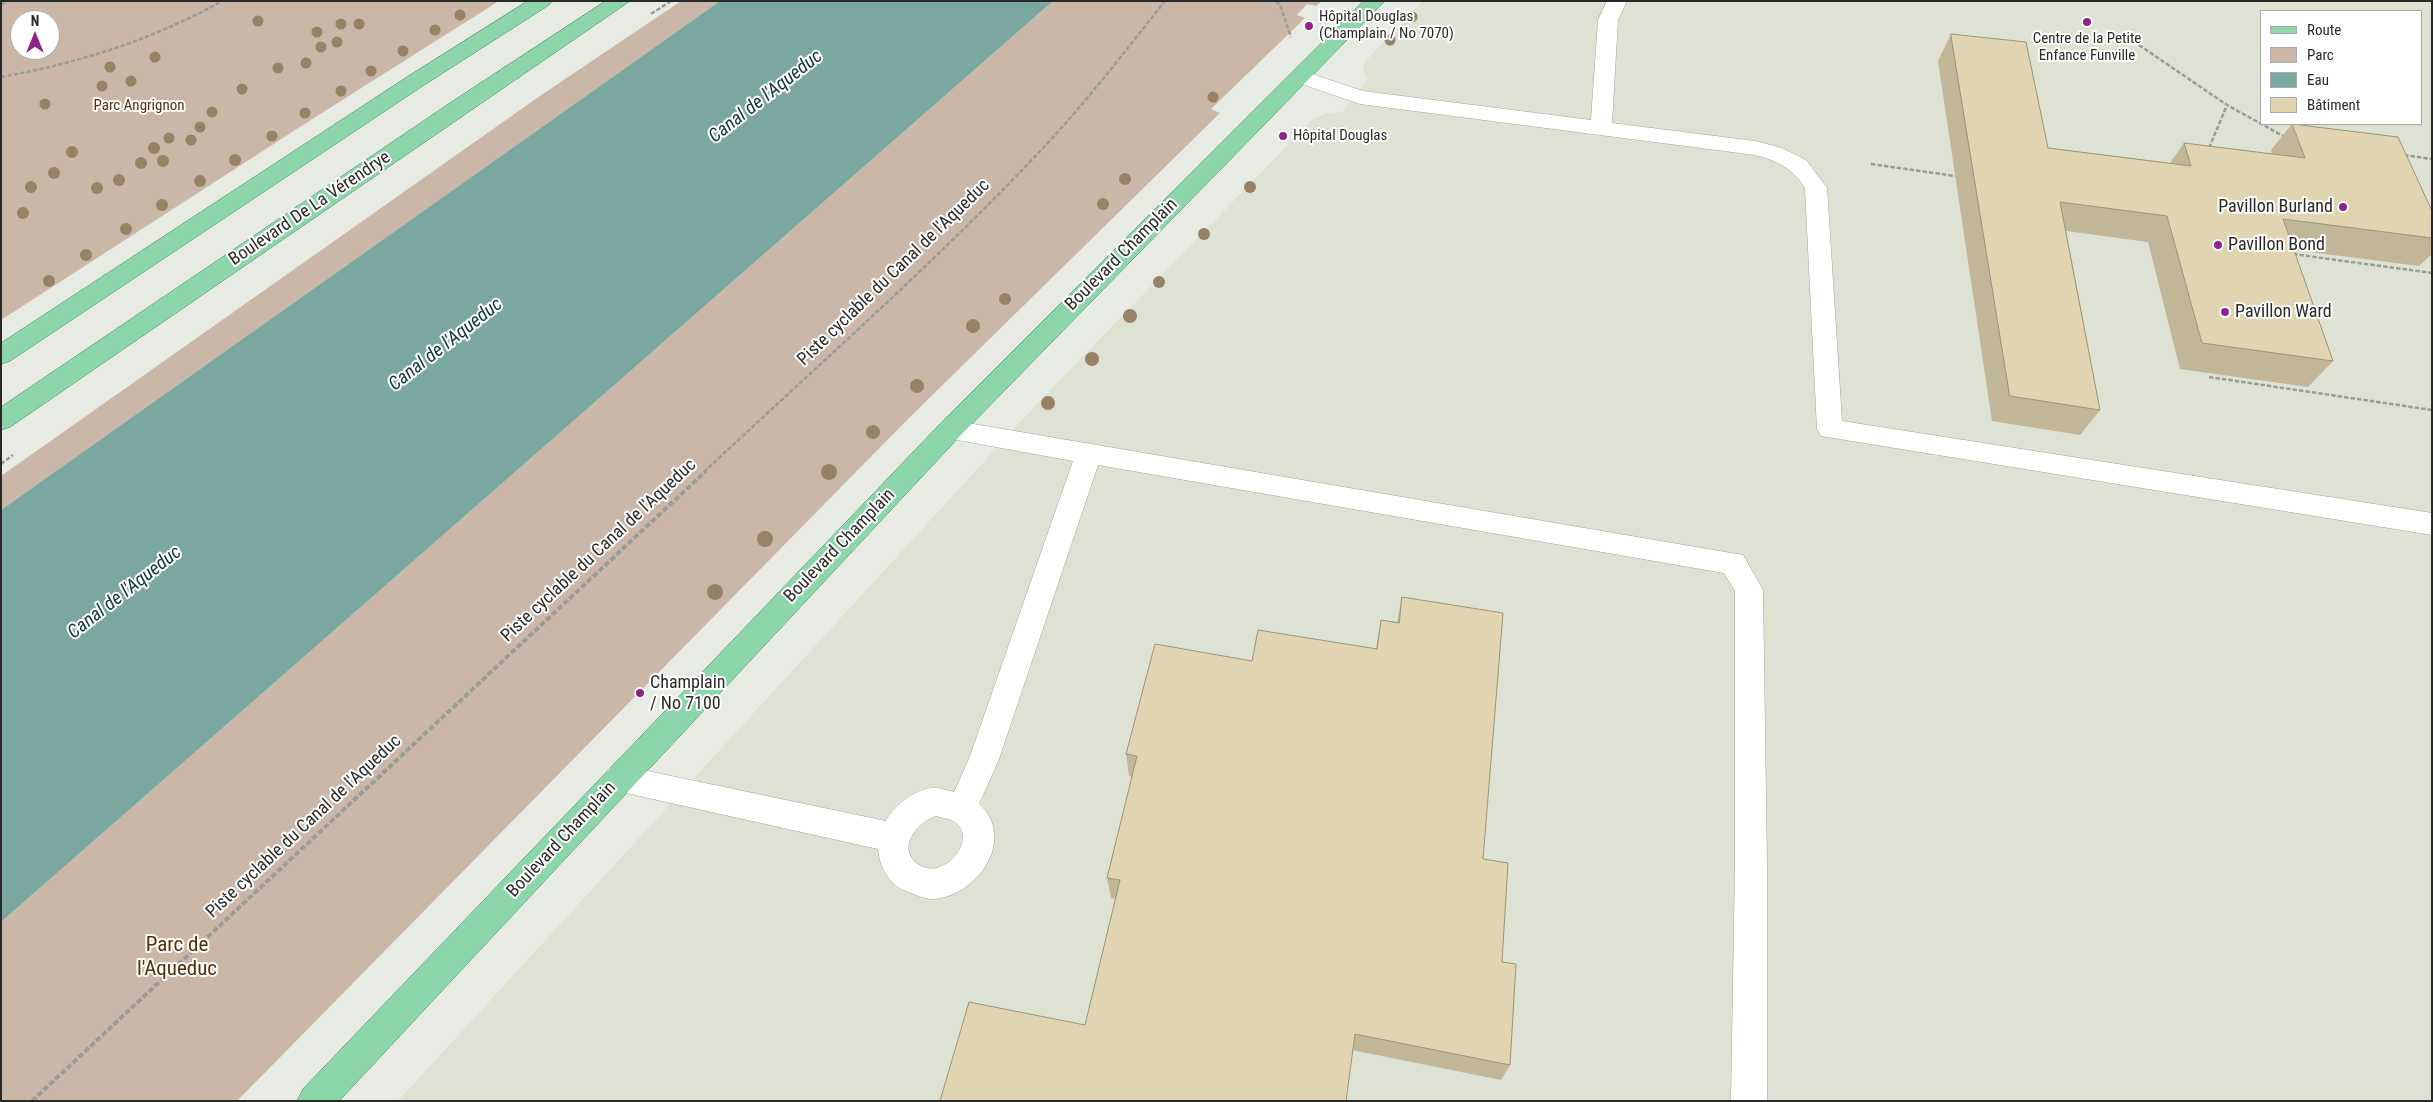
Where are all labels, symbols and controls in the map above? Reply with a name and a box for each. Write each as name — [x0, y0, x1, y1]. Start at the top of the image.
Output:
place label: Hôpital Douglas (Champlain / No 7070) — [1319, 8, 1454, 43]
north arrow — [10, 10, 60, 60]
legend — [2260, 10, 2423, 125]
text: N — [31, 13, 39, 29]
marker: Centre de la Petite Enfance Funville — [2081, 16, 2093, 28]
marker: Hôpital Douglas (Champlain / No 7070) — [1303, 20, 1315, 32]
text: Route — [2307, 21, 2341, 39]
place label: Centre de la Petite Enfance Funville — [2033, 30, 2141, 65]
water label: Canal de l'Aqueduc — [705, 46, 827, 148]
text: Parc — [2307, 46, 2334, 64]
text: Eau — [2307, 71, 2329, 89]
text: Bâtiment — [2307, 96, 2360, 114]
park label: Parc Angrignon — [93, 97, 185, 115]
place label: Hôpital Douglas — [1293, 127, 1387, 145]
marker: Hôpital Douglas — [1277, 130, 1289, 142]
street label: Boulevard De La Vérendrye — [225, 147, 395, 271]
street label: Piste cyclable du Canal de l'Aqueduc — [793, 175, 995, 371]
street label: Boulevard Champlain — [1061, 194, 1183, 316]
place label: Pavillon Burland — [2218, 196, 2333, 218]
marker: Pavillon Burland — [2337, 201, 2349, 213]
place label: Pavillon Bond — [2228, 234, 2325, 256]
marker: Pavillon Bond — [2212, 239, 2224, 251]
water label: Canal de l'Aqueduc — [385, 294, 507, 396]
place label: Pavillon Ward — [2235, 301, 2332, 323]
marker: Pavillon Ward — [2219, 306, 2231, 318]
street label: Piste cyclable du Canal de l'Aqueduc — [497, 455, 701, 647]
street label: Boulevard Champlain — [780, 484, 900, 608]
water label: Canal de l'Aqueduc — [64, 542, 186, 644]
place label: Champlain / No 7100 — [650, 672, 726, 714]
marker: Champlain / No 7100 — [634, 687, 646, 699]
street label: Piste cyclable du Canal de l'Aqueduc — [202, 731, 406, 923]
street label: Boulevard Champlain — [503, 778, 621, 902]
park label: Parc de l'Aqueduc — [137, 933, 217, 983]

